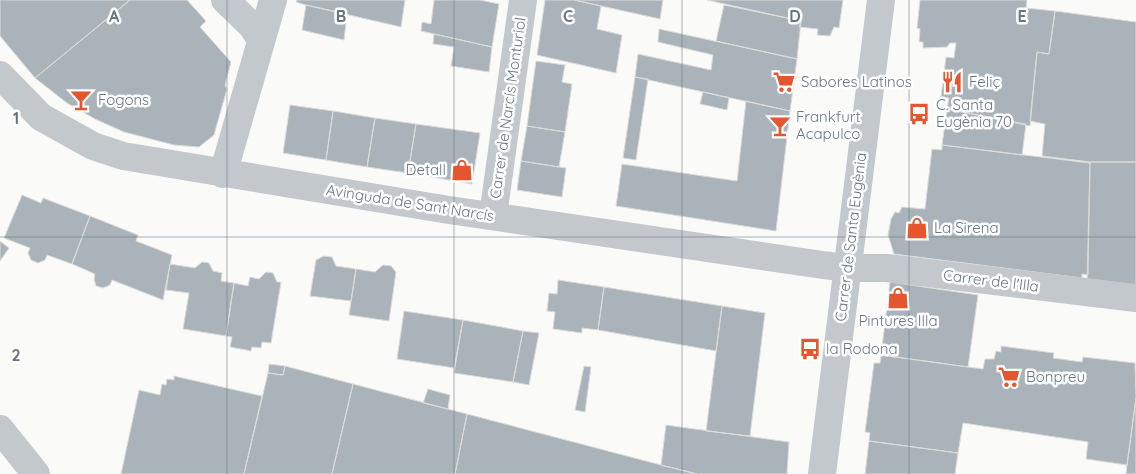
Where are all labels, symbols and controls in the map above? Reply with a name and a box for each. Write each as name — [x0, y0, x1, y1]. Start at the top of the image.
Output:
text: A — [109, 6, 120, 26]
text: B — [336, 6, 346, 26]
text: C — [563, 6, 573, 26]
text: D — [789, 6, 801, 26]
text: E — [1017, 6, 1027, 26]
street label: Carrer de Narcís Monturiol — [485, 16, 530, 200]
supermarket icon: Sabores Latinos — [771, 69, 797, 95]
restaurant icon: Feliç — [939, 69, 965, 95]
place label: Sabores Latinos — [801, 72, 912, 91]
place label: Feliç — [969, 72, 1000, 91]
bar icon: Fogons — [68, 87, 94, 113]
place label: Fogons — [98, 90, 149, 109]
place label: C. Santa Eugènia 70 — [936, 95, 1012, 131]
bus stop icon: C. Santa Eugènia 70 — [906, 101, 932, 127]
place label: Frankfurt Acapulco — [796, 107, 861, 143]
text: 1 — [13, 108, 19, 128]
bar icon: Frankfurt Acapulco — [767, 113, 793, 139]
street label: Carrer de Santa Eugènia — [831, 151, 870, 322]
shop icon: Detall — [449, 157, 475, 183]
place label: Detall — [406, 160, 446, 179]
street label: Avinguda de Sant Narcís — [325, 180, 495, 225]
shop icon: La Sirena — [904, 215, 930, 241]
place label: La Sirena — [934, 218, 999, 237]
street label: Carrer de l'Illa — [942, 265, 1040, 296]
shop icon: Pintures Illa — [885, 285, 911, 311]
place label: Pintures Illa — [858, 311, 938, 330]
bus stop icon: la Rodona — [797, 336, 823, 362]
place label: la Rodona — [826, 339, 898, 358]
text: 2 — [11, 345, 21, 365]
supermarket icon: Bonpreu — [996, 364, 1022, 390]
place label: Bonpreu — [1026, 367, 1085, 386]

